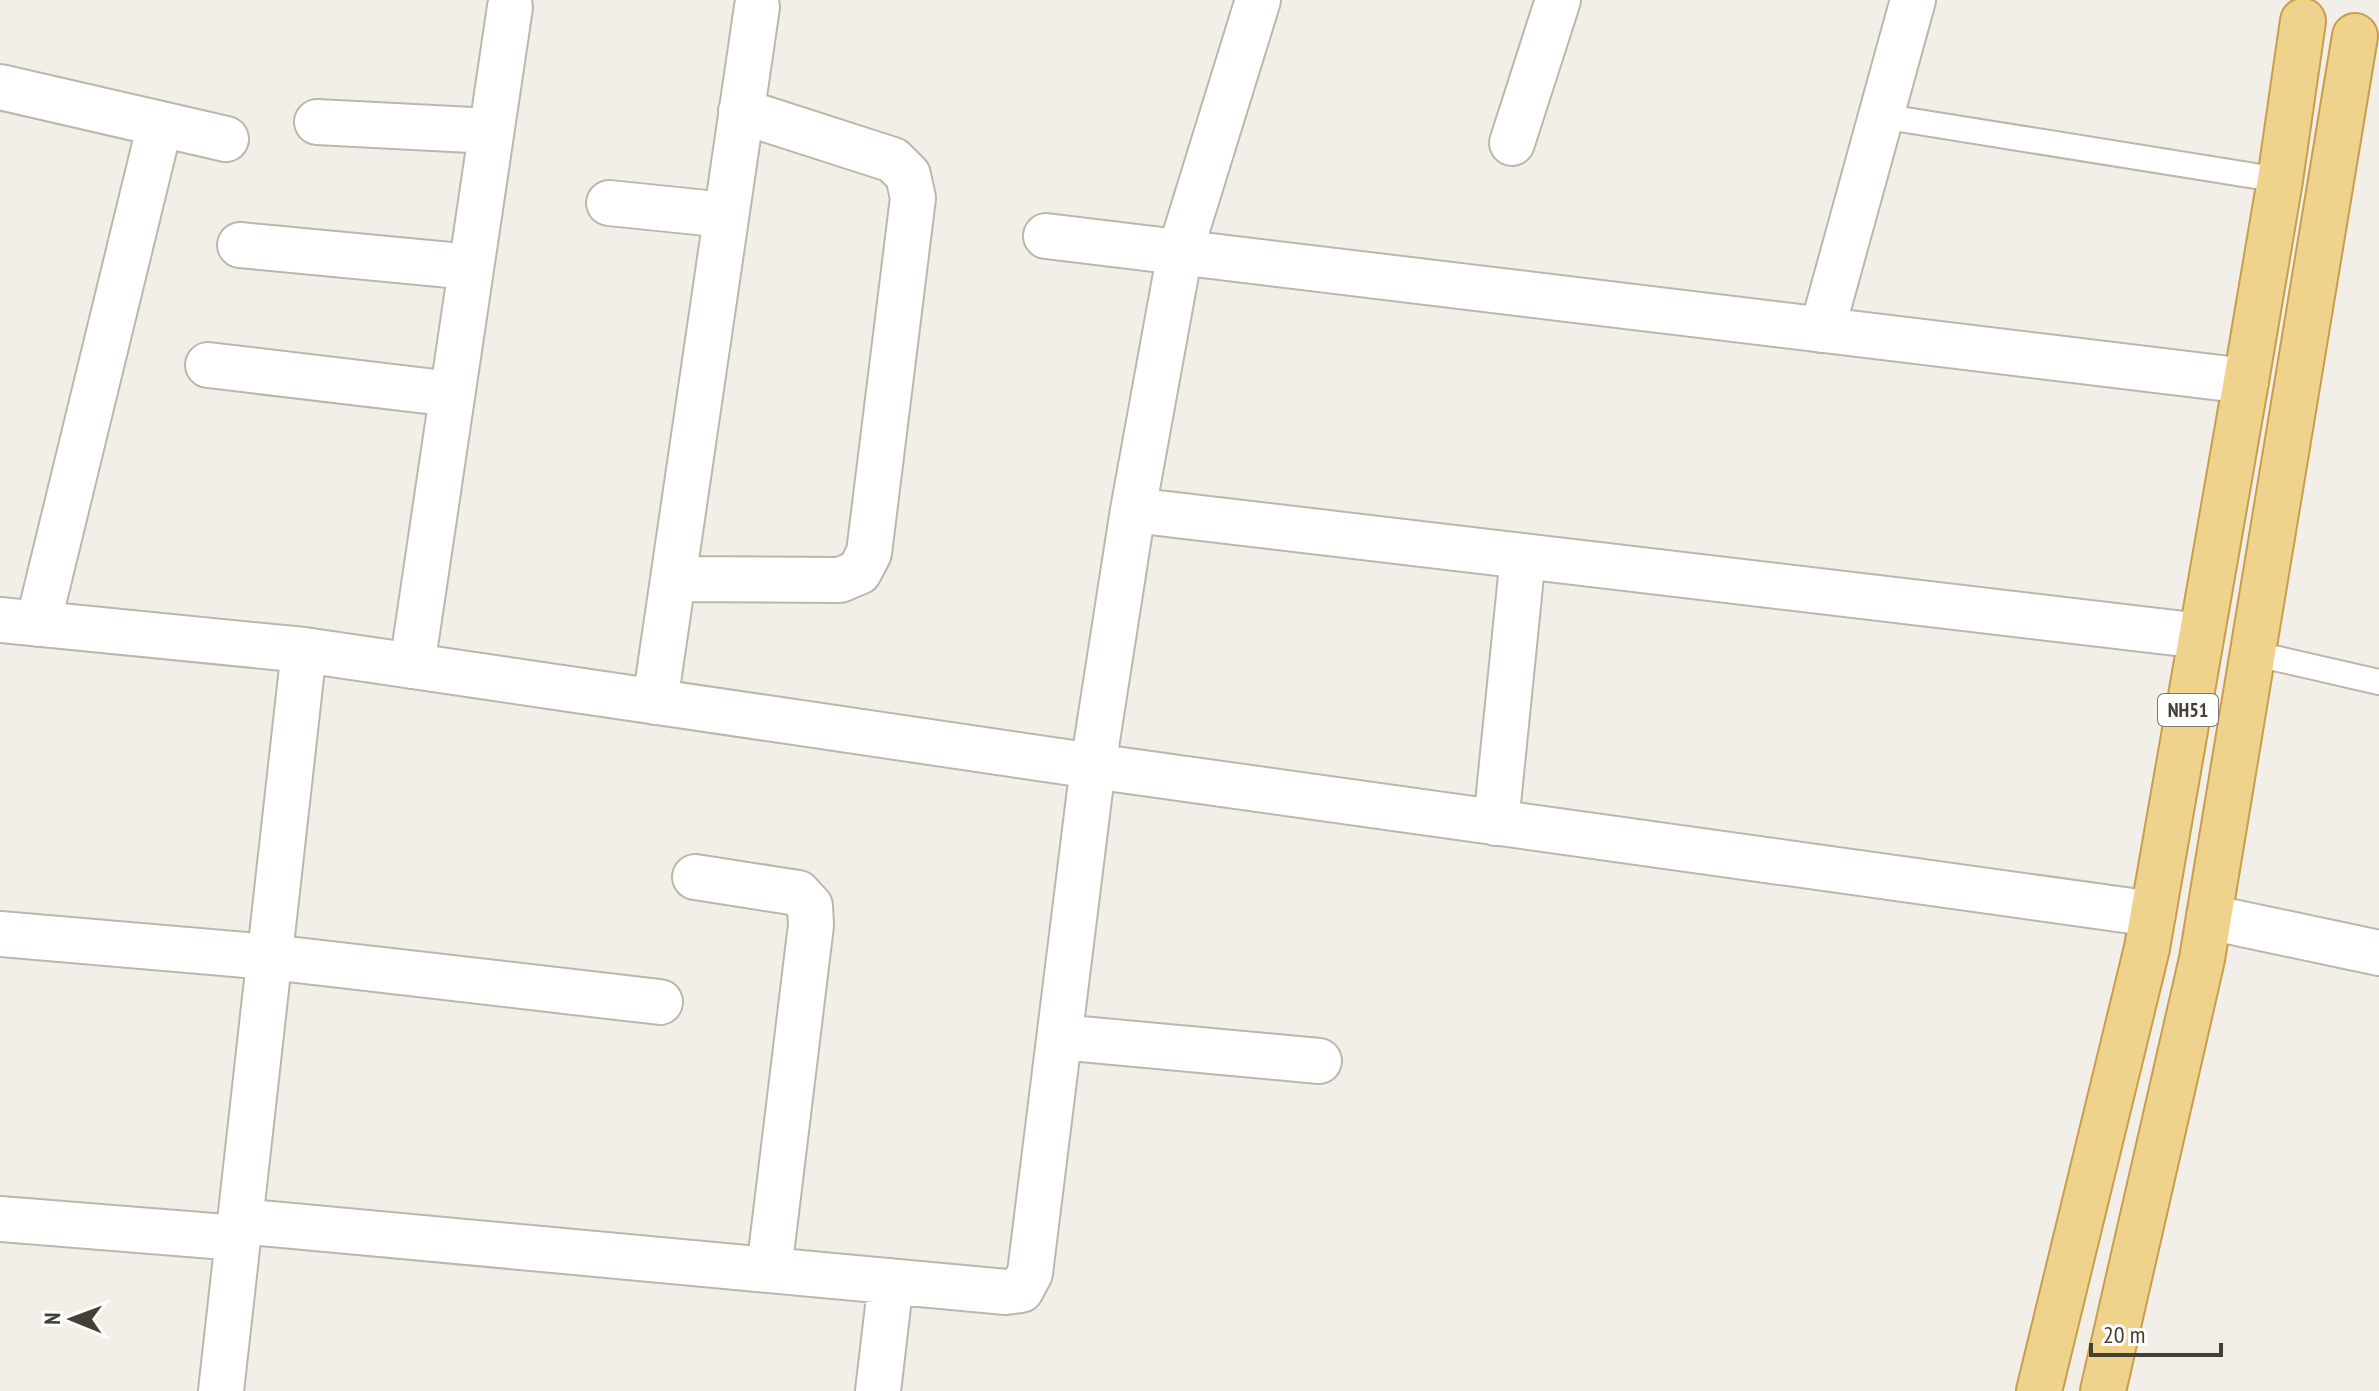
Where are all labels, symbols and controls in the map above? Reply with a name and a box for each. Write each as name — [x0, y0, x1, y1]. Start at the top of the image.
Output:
road number: NH51 — [2158, 694, 2218, 726]
north arrow — [32, 1279, 112, 1359]
scale bar — [2091, 1307, 2221, 1357]
text: N — [38, 1312, 66, 1325]
text: 20 m — [2103, 1319, 2145, 1350]

